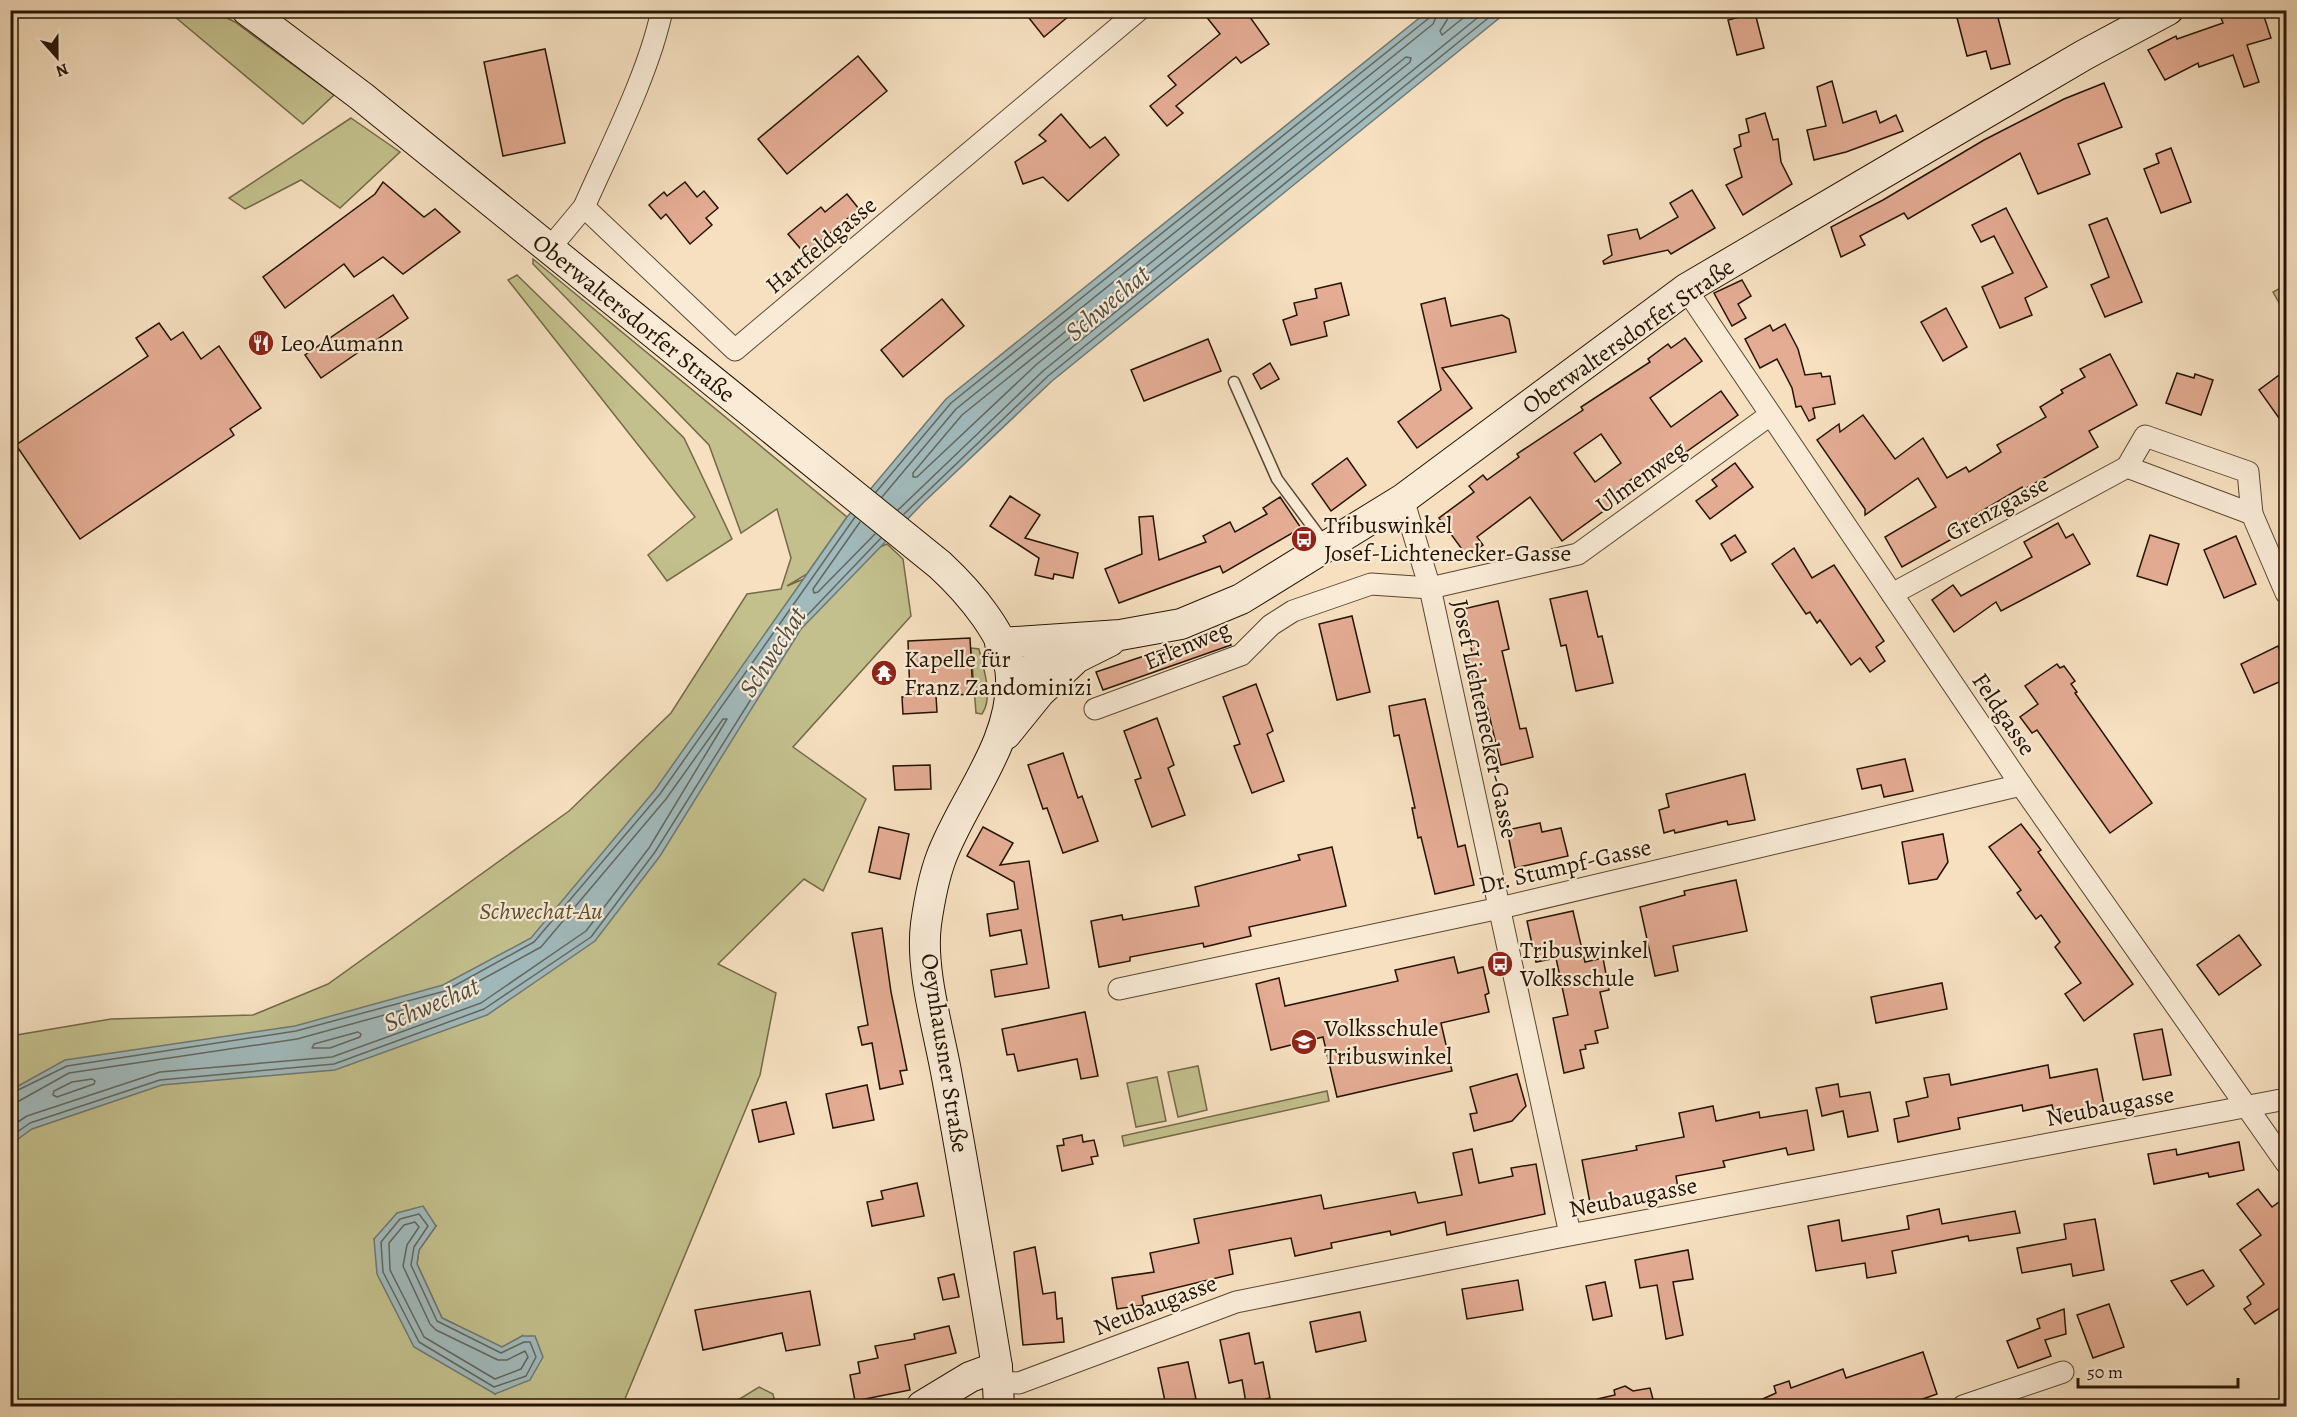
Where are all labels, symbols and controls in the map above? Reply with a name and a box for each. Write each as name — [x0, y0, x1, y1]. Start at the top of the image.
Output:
north arrow — [27, 27, 87, 87]
text: N — [52, 58, 71, 83]
street label: Hartfeldgasse — [759, 189, 883, 301]
street label: Oberwaltersdorfer Straße — [526, 226, 742, 410]
street label: Oberwaltersdorfer Straße — [1516, 251, 1740, 421]
water label: Schwechat — [1058, 257, 1158, 349]
place label: Leo Aumann — [280, 327, 404, 359]
restaurant icon: Leo Aumann — [246, 328, 276, 358]
street label: Ulmenweg — [1589, 433, 1693, 521]
street label: Grenzgasse — [1940, 467, 2054, 549]
place label: Tribuswinkel Josef-Lichtenecker-Gasse — [1324, 509, 1571, 569]
bus stop icon: Tribuswinkel Josef-Lichtenecker-Gasse — [1289, 524, 1319, 554]
street label: Josef Lichtenecker-Gasse — [1444, 597, 1526, 841]
water label: Schwechat — [730, 599, 815, 704]
street label: Erlenweg — [1139, 612, 1235, 678]
place label: Kapelle für Franz Zandominizi — [904, 643, 1092, 703]
temple icon: Kapelle für Franz Zandominizi — [869, 658, 899, 688]
street label: Feldgasse — [1965, 666, 2043, 762]
street label: Dr. Stumpf-Gasse — [1476, 831, 1654, 901]
park label: Schwechat-Au — [479, 895, 603, 927]
place label: Tribuswinkel Volksschule — [1519, 934, 1648, 994]
bus stop icon: Tribuswinkel Volksschule — [1485, 949, 1515, 979]
street label: Oeynhausner Straße — [913, 951, 977, 1155]
water label: Schwechat — [378, 968, 486, 1040]
place label: Volksschule Tribuswinkel — [1323, 1012, 1452, 1072]
school or university icon: Volksschule Tribuswinkel — [1289, 1027, 1319, 1057]
street label: Neubaugasse — [2043, 1078, 2177, 1134]
street label: Neubaugasse — [1566, 1169, 1700, 1225]
street label: Neubaugasse — [1089, 1267, 1221, 1343]
scale bar — [2078, 1351, 2238, 1389]
text: 50 m — [2087, 1360, 2123, 1384]

